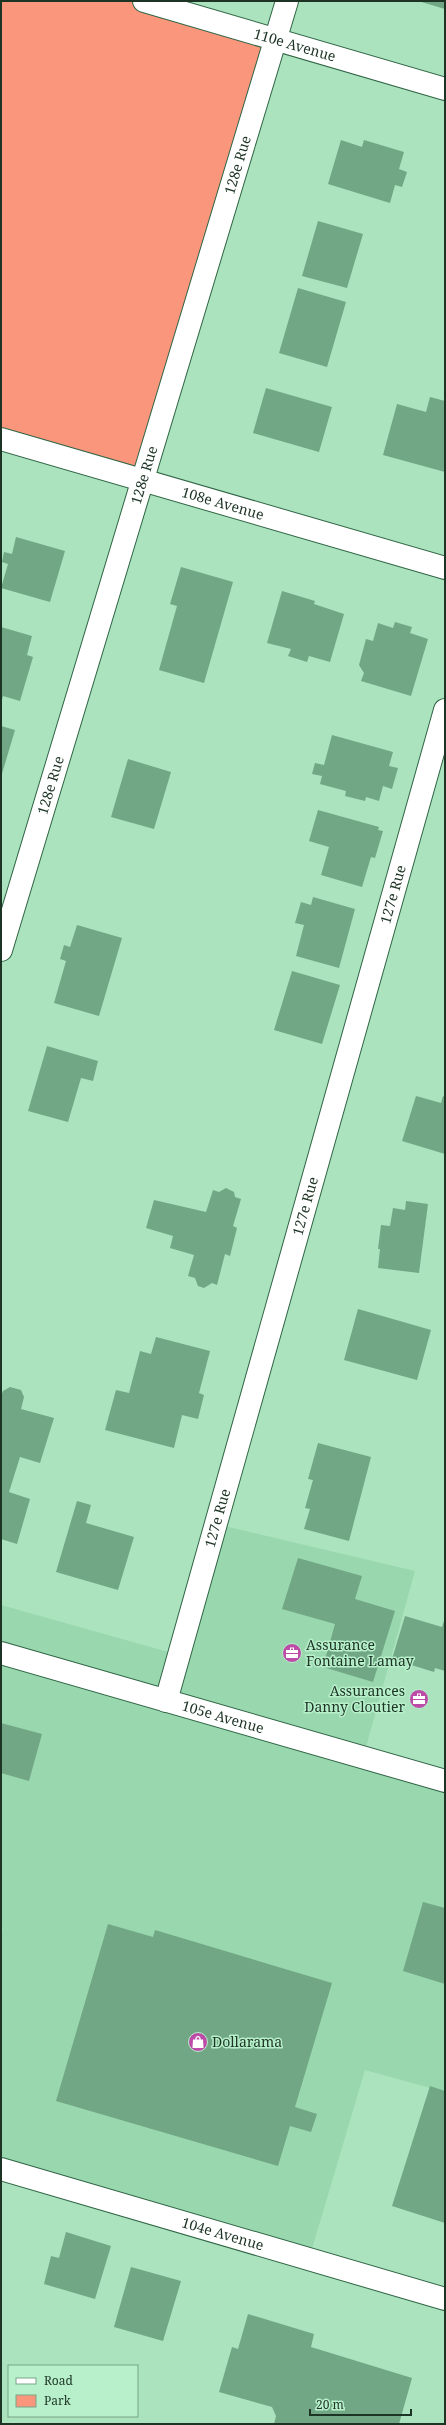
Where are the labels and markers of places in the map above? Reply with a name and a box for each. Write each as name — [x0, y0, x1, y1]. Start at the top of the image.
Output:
place label: Assurance Fontaine Lamay — [306, 1635, 414, 1670]
office icon: Assurance Fontaine Lamay — [281, 1642, 303, 1664]
place label: Assurances Danny Cloutier — [304, 1681, 405, 1716]
office icon: Assurances Danny Cloutier — [408, 1688, 430, 1710]
shop icon: Dollarama — [187, 2031, 209, 2053]
place label: Dollarama — [212, 2032, 282, 2051]

